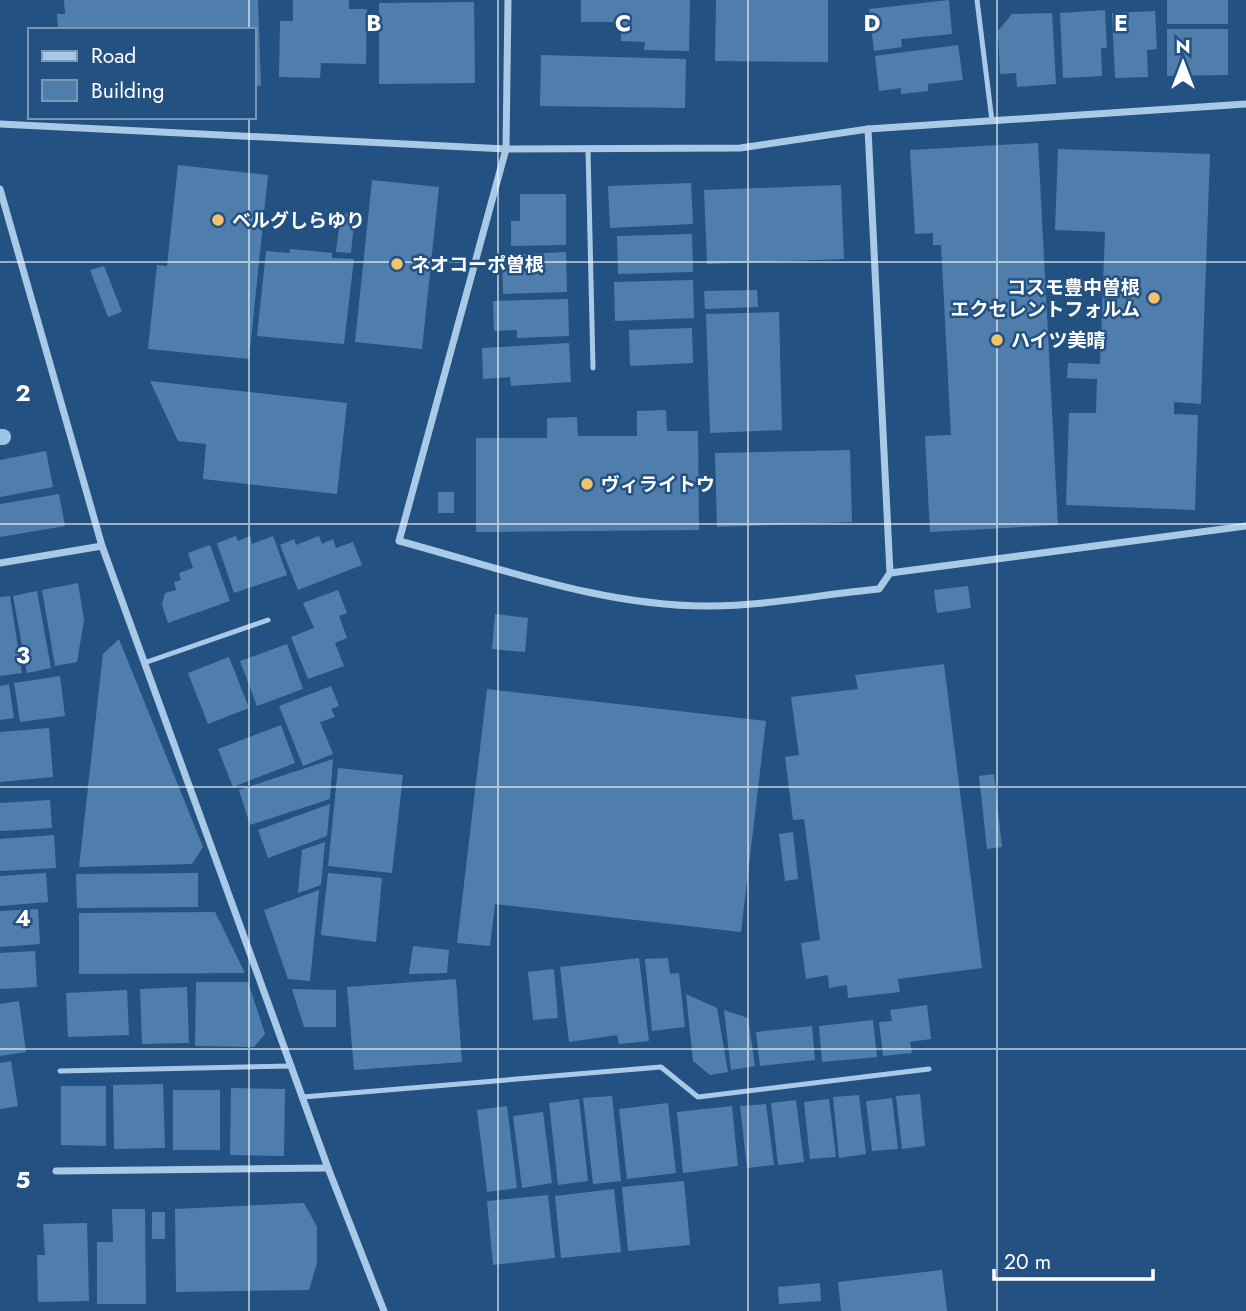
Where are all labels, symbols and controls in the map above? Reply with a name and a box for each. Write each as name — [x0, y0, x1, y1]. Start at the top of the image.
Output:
text: B — [366, 6, 382, 40]
text: C — [615, 6, 631, 40]
text: D — [864, 6, 881, 40]
text: E — [1114, 6, 1128, 40]
legend — [28, 28, 256, 119]
north arrow — [1148, 28, 1218, 98]
text: N — [1175, 33, 1191, 60]
text: Road — [91, 41, 136, 71]
text: Building — [91, 76, 164, 106]
place label: ベルグしらゆり — [232, 207, 365, 234]
marker: ベルグしらゆり — [210, 212, 226, 228]
place label: ネオコーポ曽根 — [411, 251, 544, 278]
marker: ネオコーポ曽根 — [389, 256, 405, 272]
place label: コスモ豊中曽根 エクセレントフォルム — [950, 274, 1140, 323]
marker: コスモ豊中曽根 エクセレントフォルム — [1146, 290, 1162, 306]
place label: ハイツ美晴 — [1011, 327, 1106, 354]
marker: ハイツ美晴 — [989, 332, 1005, 348]
text: 2 — [15, 376, 31, 410]
place label: ヴィライトウ — [601, 471, 715, 498]
marker: ヴィライトウ — [579, 476, 595, 492]
text: 3 — [16, 638, 30, 672]
text: 4 — [15, 901, 31, 935]
text: 5 — [16, 1163, 30, 1197]
scale bar — [994, 1238, 1153, 1282]
text: 20 m — [1004, 1247, 1051, 1277]

